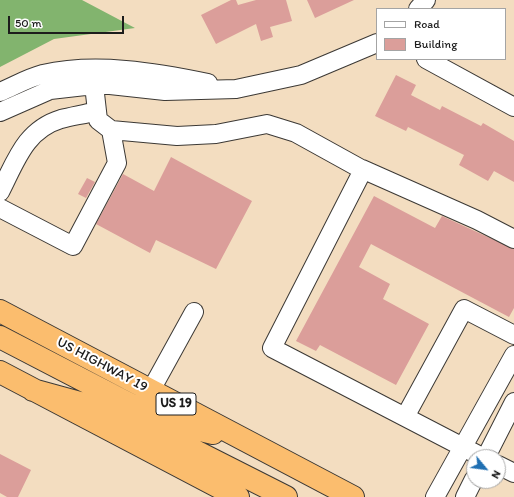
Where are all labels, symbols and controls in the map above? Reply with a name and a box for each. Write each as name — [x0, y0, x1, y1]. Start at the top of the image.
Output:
scale bar — [10, 8, 126, 34]
legend — [376, 8, 506, 60]
text: 50 m — [15, 16, 41, 30]
text: Road — [414, 17, 440, 31]
text: Building — [414, 37, 457, 51]
street label: US HIGHWAY 19 — [54, 334, 150, 396]
road number: US 19 — [156, 393, 196, 415]
north arrow — [466, 449, 506, 489]
text: N — [489, 468, 504, 481]

